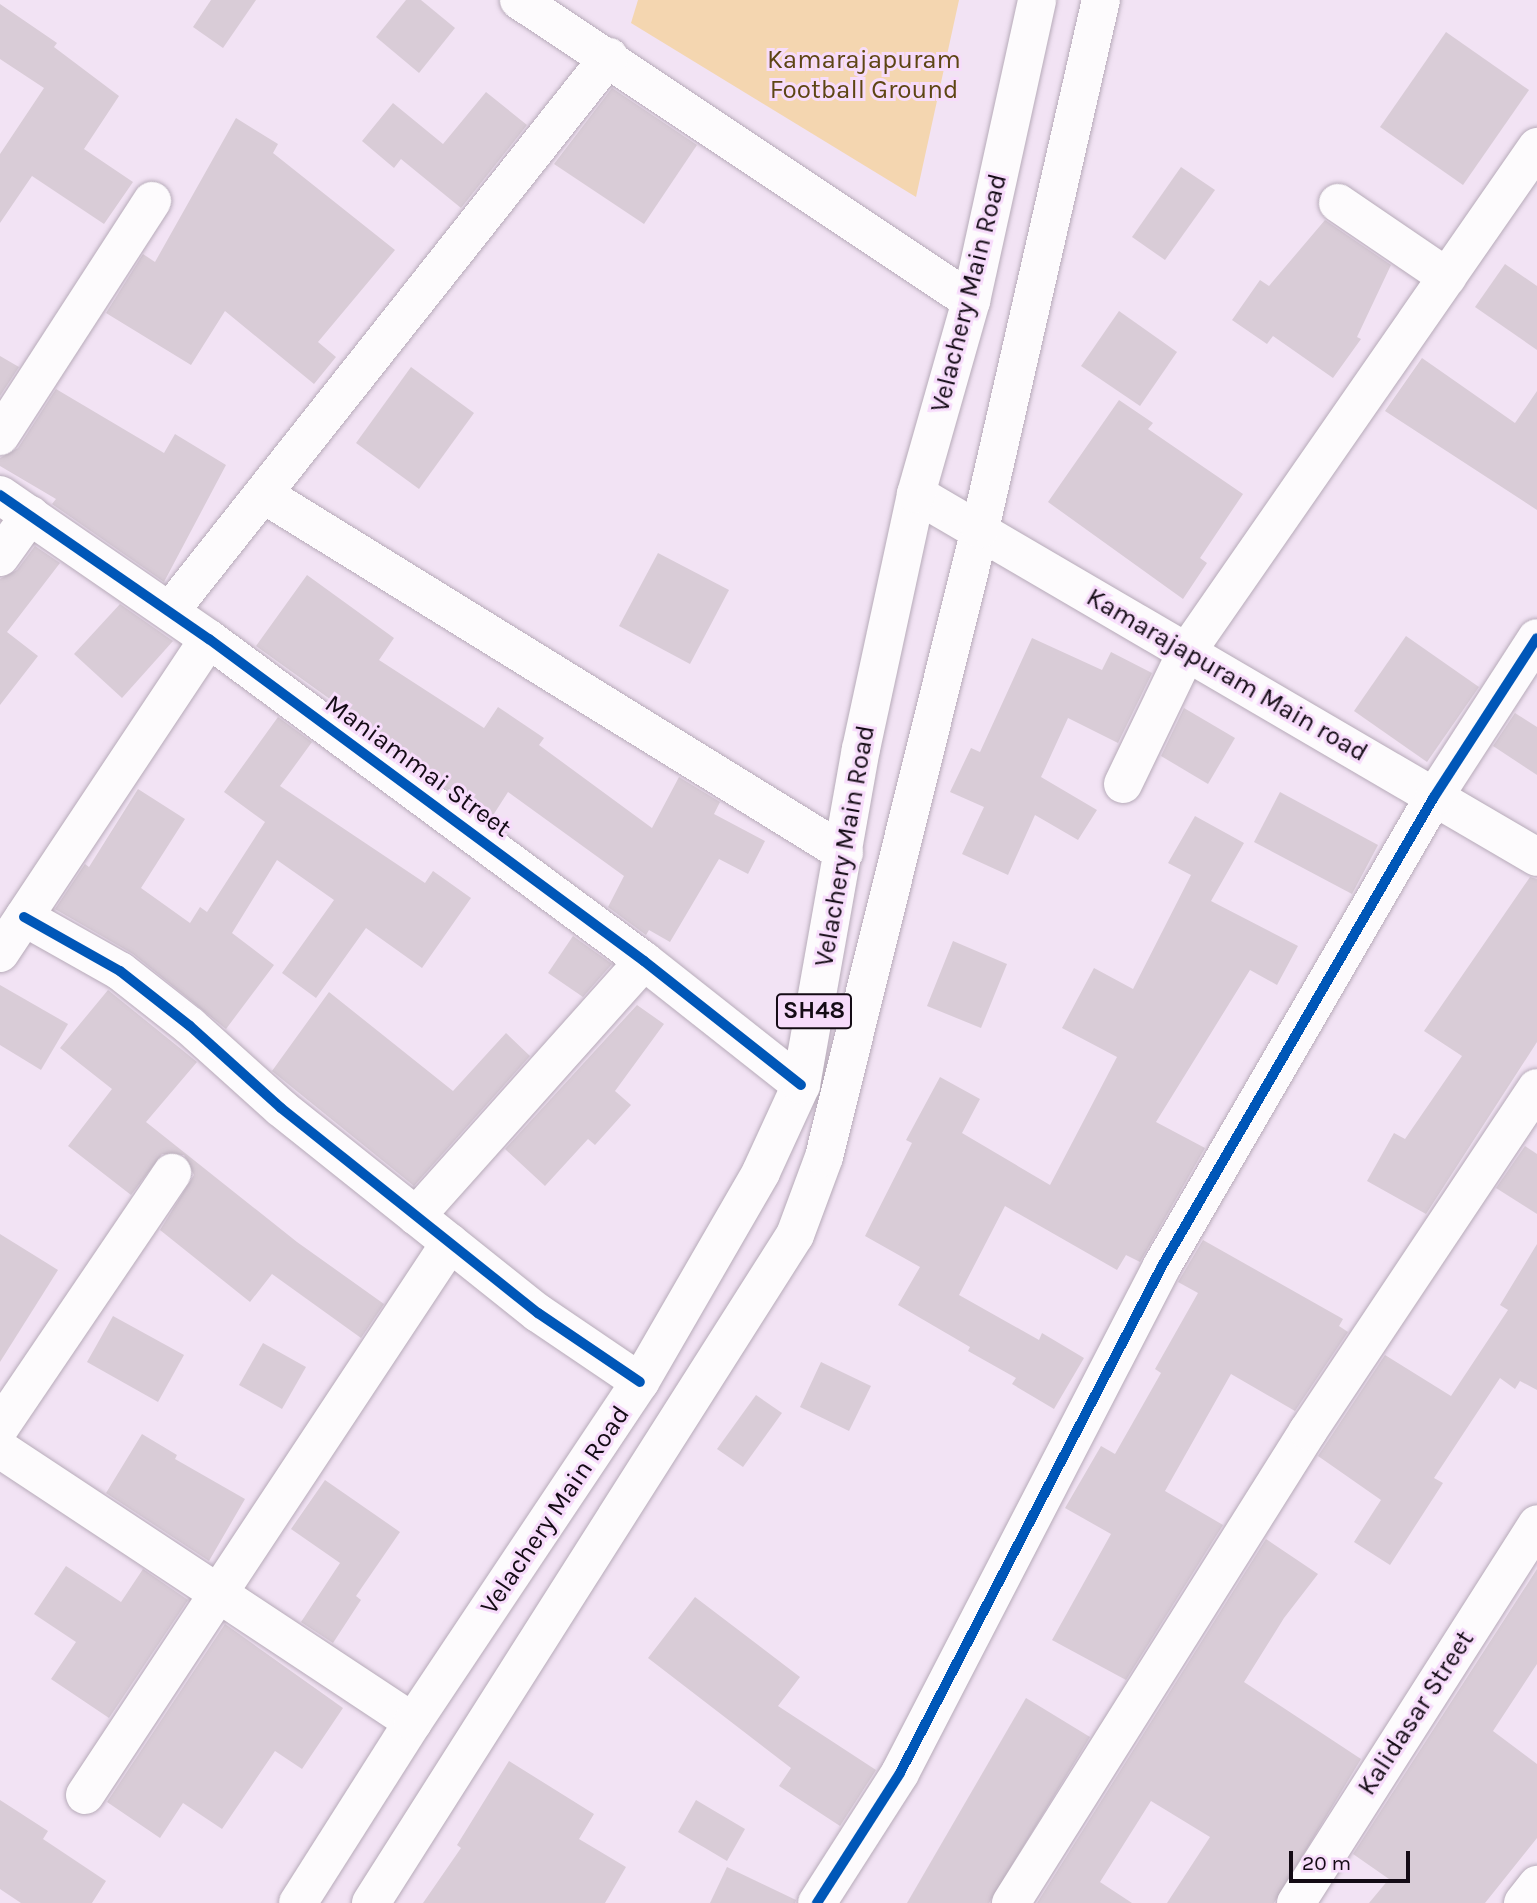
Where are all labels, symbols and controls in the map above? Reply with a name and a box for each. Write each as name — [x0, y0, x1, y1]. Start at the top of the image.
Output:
park label: Kamarajapuram Football Ground — [767, 44, 961, 106]
street label: Velachery Main Road — [924, 171, 1014, 415]
street label: Kamarajapuram Main road — [1081, 582, 1373, 768]
street label: Maniammai Street — [319, 688, 517, 844]
street label: Velachery Main Road — [808, 723, 882, 969]
road number: SH48 — [776, 990, 852, 1031]
street label: Velachery Main Road — [474, 1400, 636, 1620]
street label: Kalidasar Street — [1351, 1625, 1481, 1801]
scale bar — [1292, 1836, 1413, 1880]
text: 20 m — [1302, 1851, 1351, 1875]

